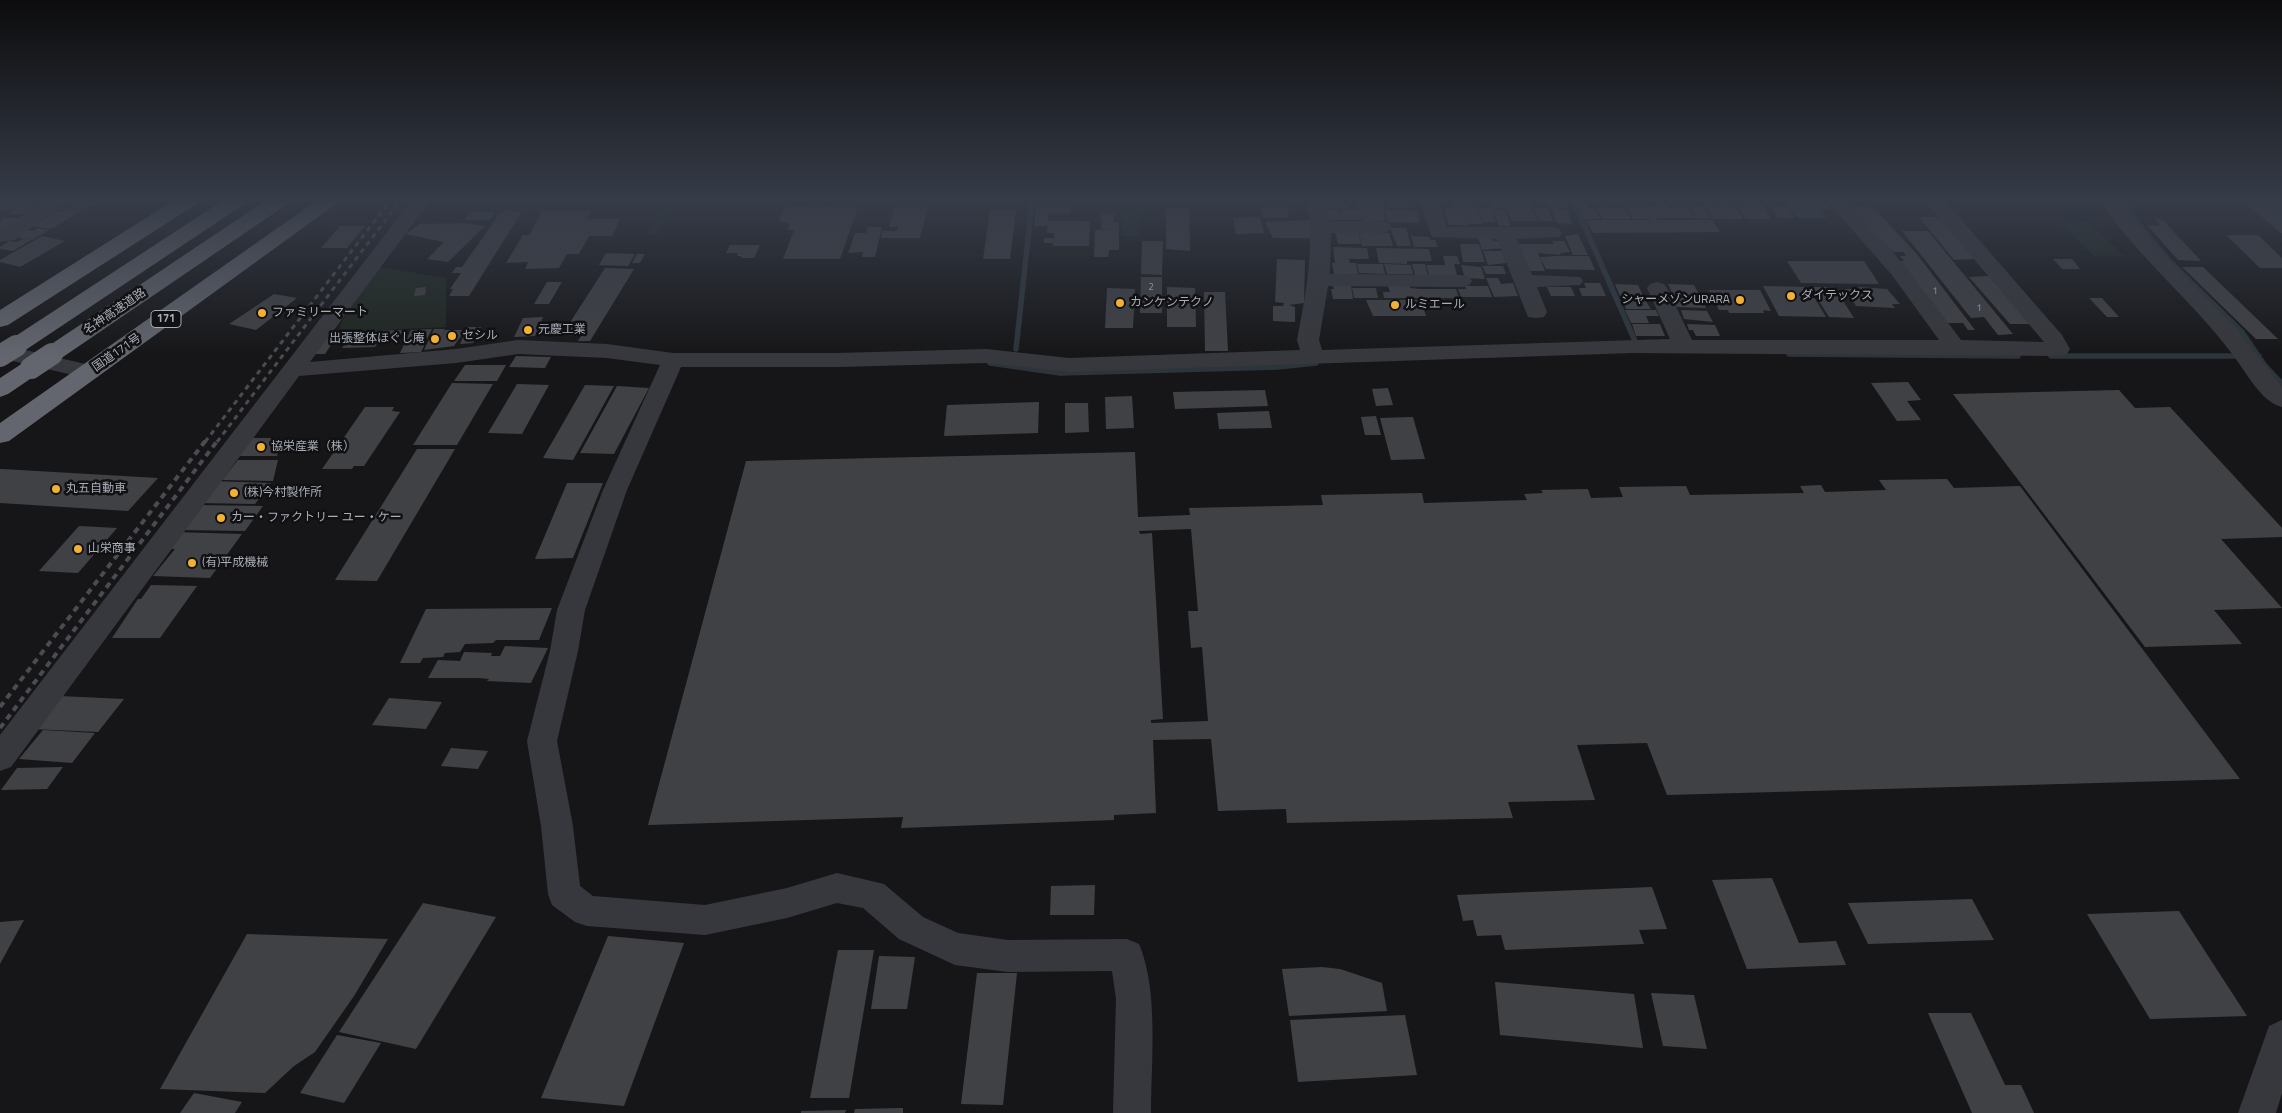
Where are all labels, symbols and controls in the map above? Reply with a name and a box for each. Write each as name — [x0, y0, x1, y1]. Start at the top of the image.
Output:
house number: 2 — [1148, 282, 1154, 294]
street label: 名神高速道路 — [81, 286, 149, 338]
house number: 1 — [1932, 286, 1938, 298]
place label: ダイテックス — [1801, 289, 1873, 303]
marker: ダイテックス — [1785, 290, 1797, 302]
place label: シャーメゾンURARA — [1621, 293, 1730, 307]
marker: シャーメゾンURARA — [1734, 294, 1746, 306]
place label: カンケンテクノ — [1130, 296, 1214, 310]
marker: カンケンテクノ — [1114, 297, 1126, 309]
place label: ルミエール — [1405, 298, 1465, 312]
marker: ルミエール — [1389, 299, 1401, 311]
house number: 1 — [1976, 303, 1982, 315]
place label: ファミリーマート — [272, 306, 368, 320]
marker: ファミリーマート — [256, 307, 268, 319]
road number: 171 — [151, 310, 181, 328]
place label: 元慶工業 — [538, 323, 586, 337]
marker: 元慶工業 — [522, 324, 534, 336]
place label: セシル — [462, 329, 498, 343]
marker: セシル — [446, 330, 458, 342]
street label: 国道171号 — [90, 331, 144, 375]
place label: 出張整体ほぐし庵 — [329, 332, 425, 346]
marker: 出張整体ほぐし庵 — [429, 333, 441, 345]
place label: 協栄産業（株） — [271, 440, 355, 454]
marker: 協栄産業（株） — [255, 441, 267, 453]
place label: 丸五自動車 — [66, 482, 126, 496]
marker: 丸五自動車 — [50, 483, 62, 495]
place label: (株)今村製作所 — [244, 486, 322, 500]
marker: (株)今村製作所 — [228, 487, 240, 499]
place label: カー・ファクトリー ユー・ケー — [231, 511, 402, 525]
marker: カー・ファクトリー ユー・ケー — [215, 512, 227, 524]
place label: 山栄商事 — [88, 542, 136, 556]
marker: 山栄商事 — [72, 543, 84, 555]
place label: (有)平成機械 — [202, 556, 268, 570]
marker: (有)平成機械 — [186, 557, 198, 569]

